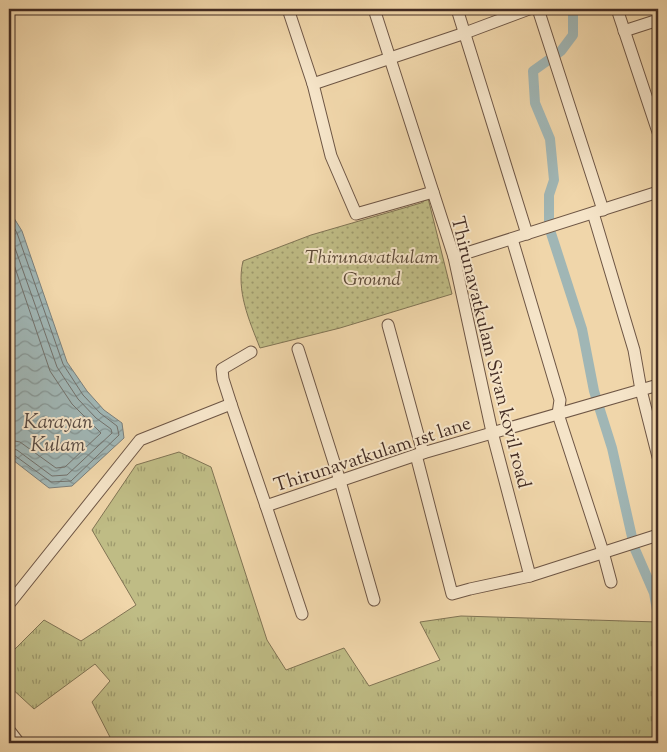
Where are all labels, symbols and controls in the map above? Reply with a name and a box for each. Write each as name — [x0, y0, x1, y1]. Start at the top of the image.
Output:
street label: Thirunavatkulam Sivan kovil road — [443, 214, 537, 492]
park label: Thirunavatkulam Ground — [305, 245, 439, 294]
water label: Karayan Kulam — [23, 409, 93, 461]
street label: Thirunavatkulam 1st lane — [271, 411, 475, 500]

